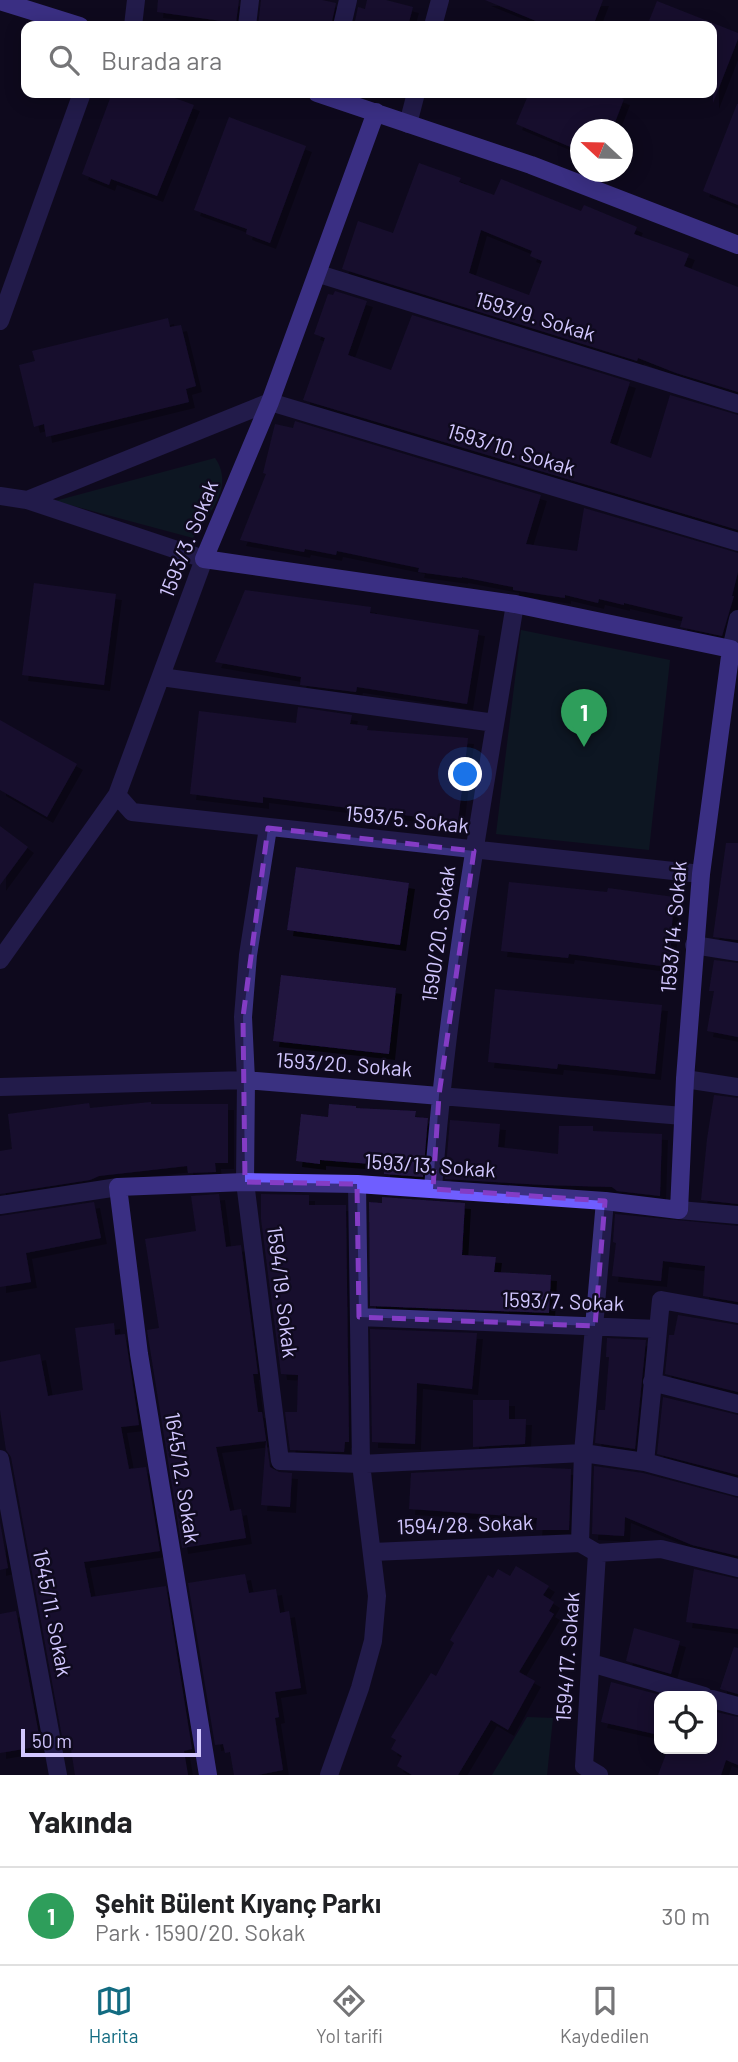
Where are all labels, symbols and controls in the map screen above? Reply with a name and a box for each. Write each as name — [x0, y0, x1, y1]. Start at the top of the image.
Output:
search box — [21, 21, 717, 98]
icon: search — [45, 41, 83, 79]
text: Burada ara — [101, 44, 222, 75]
north arrow — [570, 119, 633, 182]
street label: 1593/9. Sokak — [472, 285, 599, 346]
street label: 1593/10. Sokak — [444, 417, 579, 480]
street label: 1593/3. Sokak — [153, 476, 223, 601]
pin: 1 — [561, 689, 607, 747]
your location — [448, 757, 482, 791]
street label: 1593/5. Sokak — [344, 800, 470, 837]
street label: 1593/14. Sokak — [654, 860, 691, 994]
street label: 1590/20. Sokak — [416, 864, 459, 1004]
street label: 1593/20. Sokak — [275, 1046, 413, 1081]
street label: 1593/13. Sokak — [363, 1147, 497, 1182]
street label: 1594/19. Sokak — [263, 1224, 304, 1359]
street label: 1593/7. Sokak — [501, 1286, 625, 1315]
street label: 1645/12. Sokak — [161, 1410, 206, 1545]
street label: 1594/28. Sokak — [396, 1509, 534, 1538]
street label: 1645/11. Sokak — [29, 1547, 78, 1678]
street label: 1594/17. Sokak — [549, 1591, 584, 1723]
map controls — [654, 1691, 717, 1754]
button: locate — [654, 1691, 717, 1754]
scale bar — [21, 1726, 201, 1758]
text: 50 m — [32, 1729, 72, 1752]
text: Yakında — [28, 1803, 133, 1839]
text: Şehit Bülent Kıyanç Parkı — [95, 1887, 381, 1918]
text: 1 — [47, 1902, 55, 1930]
text: 30 m — [662, 1902, 710, 1930]
text: Park · 1590/20. Sokak — [95, 1918, 305, 1946]
tab: Harita — [89, 1982, 138, 2047]
tab: Yol tarifi — [316, 1982, 382, 2047]
tab: Kaydedilen — [560, 1982, 649, 2047]

